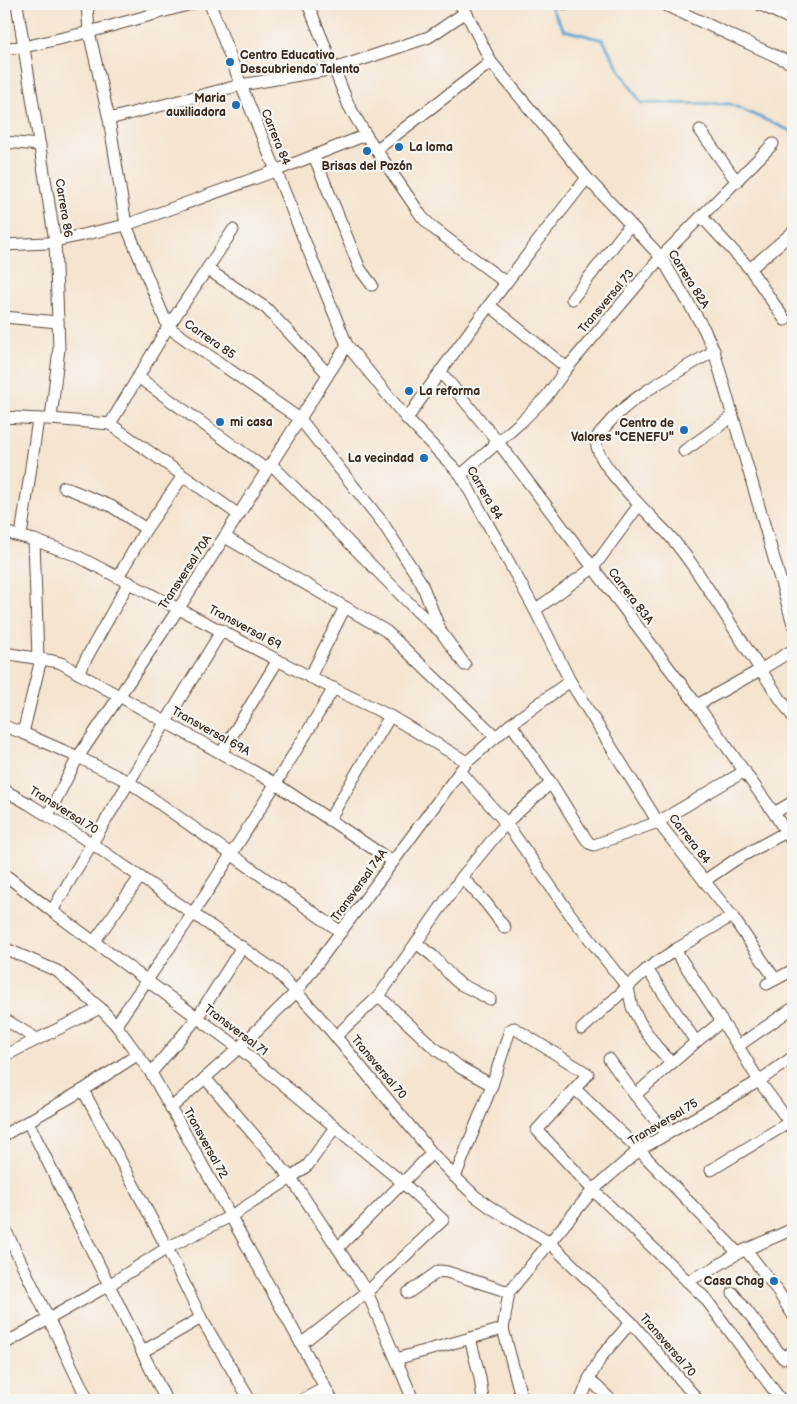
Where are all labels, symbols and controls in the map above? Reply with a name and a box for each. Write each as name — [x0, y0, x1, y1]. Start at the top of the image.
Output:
place label: Centro Educativo Descubriendo Talento — [240, 48, 360, 77]
marker: Centro Educativo Descubriendo Talento — [224, 56, 236, 68]
place label: Maria auxiliadora — [166, 91, 226, 120]
marker: Maria auxiliadora — [230, 99, 242, 111]
street label: Carrera 84 — [257, 107, 294, 168]
place label: La loma — [409, 140, 453, 155]
marker: La loma — [393, 141, 405, 153]
marker: Brisas del Pozón — [361, 145, 373, 157]
place label: Brisas del Pozón — [321, 159, 413, 174]
street label: Carrera 86 — [51, 178, 76, 239]
street label: Carrera 82A — [665, 247, 713, 312]
street label: Transversal 73 — [575, 266, 637, 336]
street label: Carrera 85 — [181, 316, 238, 363]
place label: La reforma — [419, 384, 480, 399]
marker: La reforma — [403, 385, 415, 397]
place label: mi casa — [230, 415, 273, 430]
marker: mi casa — [214, 416, 226, 428]
place label: Centro de Valores "CENEFU" — [571, 416, 674, 445]
marker: Centro de Valores "CENEFU" — [678, 424, 690, 436]
place label: La vecindad — [348, 451, 414, 466]
marker: La vecindad — [418, 452, 430, 464]
street label: Carrera 84 — [463, 464, 506, 523]
street label: Transversal 70A — [156, 532, 215, 612]
street label: Carrera 83A — [605, 565, 657, 628]
street label: Transversal 69 — [206, 602, 284, 653]
street label: Transversal 69A — [169, 704, 253, 760]
street label: Transversal 70 — [26, 783, 101, 838]
street label: Carrera 84 — [665, 811, 714, 868]
street label: Transversal 74A — [328, 845, 391, 925]
street label: Transversal 71 — [201, 1001, 271, 1059]
street label: Transversal 70 — [348, 1032, 410, 1102]
street label: Transversal 75 — [626, 1096, 701, 1149]
street label: Transversal 72 — [180, 1105, 231, 1181]
place label: Casa Chag — [704, 1274, 764, 1289]
marker: Casa Chag — [768, 1275, 780, 1287]
street label: Transversal 70 — [636, 1311, 699, 1380]

